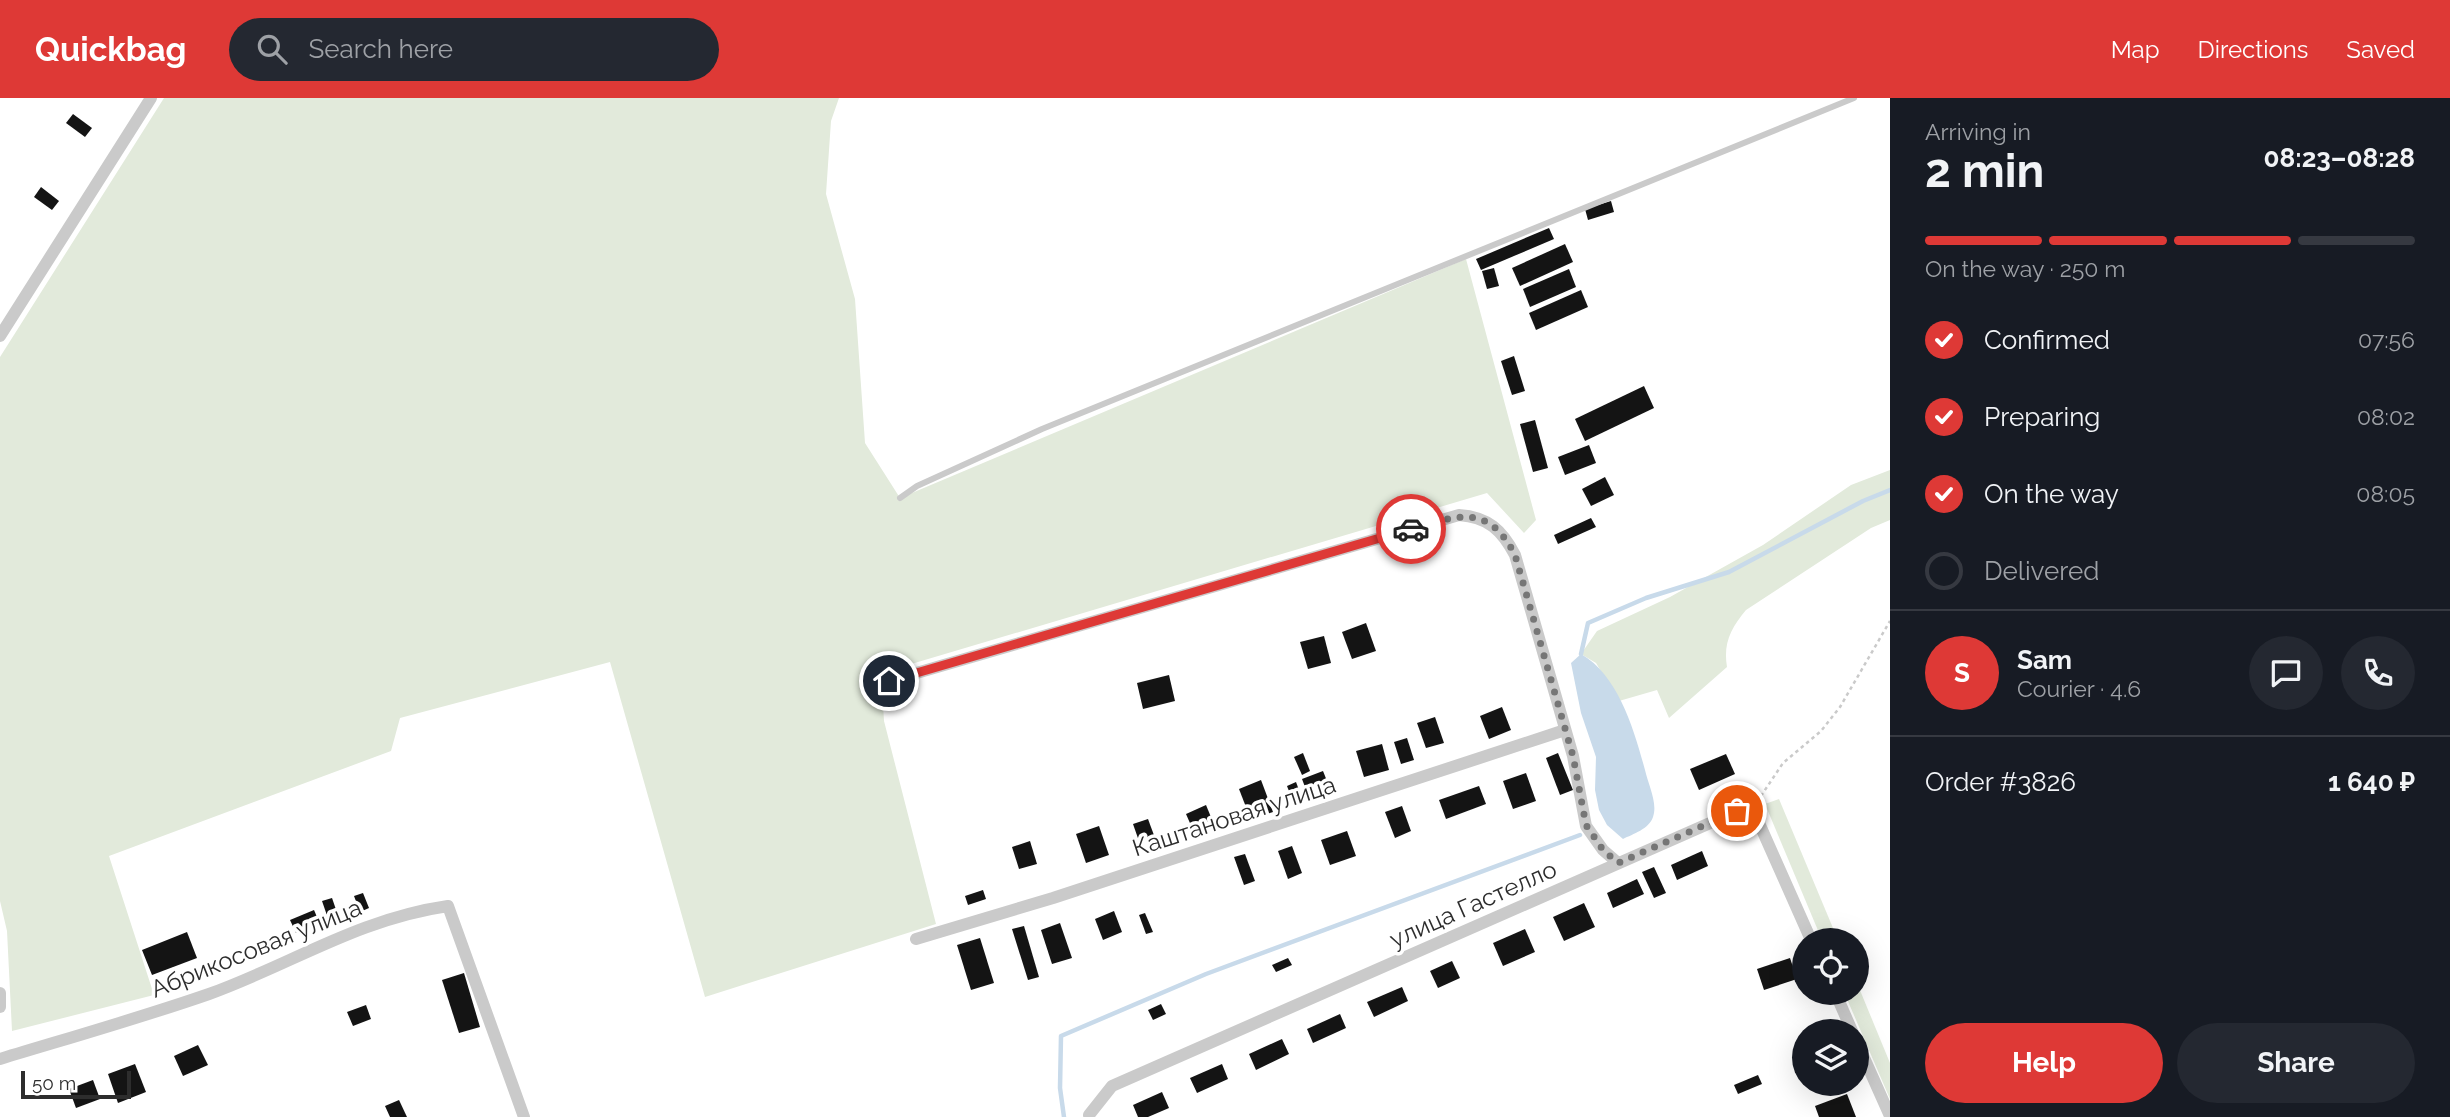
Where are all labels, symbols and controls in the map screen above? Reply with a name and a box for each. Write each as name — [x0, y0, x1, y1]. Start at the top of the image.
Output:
search box — [229, 18, 719, 81]
text: Quickbag — [35, 30, 187, 69]
icon: search — [253, 30, 291, 68]
text: Search here — [309, 34, 453, 64]
text: Map — [2111, 35, 2160, 64]
text: Directions — [2198, 35, 2308, 64]
text: Saved — [2346, 35, 2415, 64]
text: Arriving in — [1925, 118, 2031, 145]
text: 08:23–08:28 — [2264, 143, 2415, 173]
text: 2 min — [1925, 144, 2044, 198]
text: On the way · 250 m — [1925, 255, 2125, 282]
icon: check — [1925, 321, 1963, 359]
text: Confirmed — [1984, 325, 2110, 355]
text: 07:56 — [2358, 326, 2415, 353]
icon: check — [1925, 398, 1963, 436]
text: Preparing — [1984, 402, 2100, 432]
text: 08:02 — [2357, 403, 2415, 430]
icon: check — [1925, 475, 1963, 513]
text: On the way — [1984, 479, 2119, 509]
text: 08:05 — [2356, 480, 2415, 507]
courier — [1376, 494, 1446, 564]
icon: car — [1392, 510, 1430, 548]
text: Delivered — [1984, 556, 2099, 586]
button: chat — [2249, 636, 2323, 710]
button: phone — [2341, 636, 2415, 710]
text: Sam — [2017, 645, 2072, 675]
pin — [859, 651, 919, 711]
text: S — [1954, 658, 1970, 688]
icon: home — [870, 662, 908, 700]
text: Courier · 4.6 — [2017, 675, 2141, 702]
text: Order #3826 — [1925, 767, 2076, 797]
text: 1 640 ₽ — [2328, 767, 2415, 797]
street label: Каштановая улица — [1129, 769, 1339, 863]
pin — [1707, 781, 1767, 841]
icon: bag — [1718, 792, 1756, 830]
street label: улица Гастелло — [1385, 854, 1561, 954]
street label: Абрикосовая улица — [146, 892, 366, 1004]
map controls — [1792, 928, 1869, 1096]
button: locate — [1792, 928, 1869, 1005]
button: layers — [1792, 1019, 1869, 1096]
button: Help — [1925, 1023, 2163, 1103]
button: Share — [2177, 1023, 2415, 1103]
scale bar — [21, 1068, 131, 1100]
text: 50 m — [32, 1072, 76, 1094]

